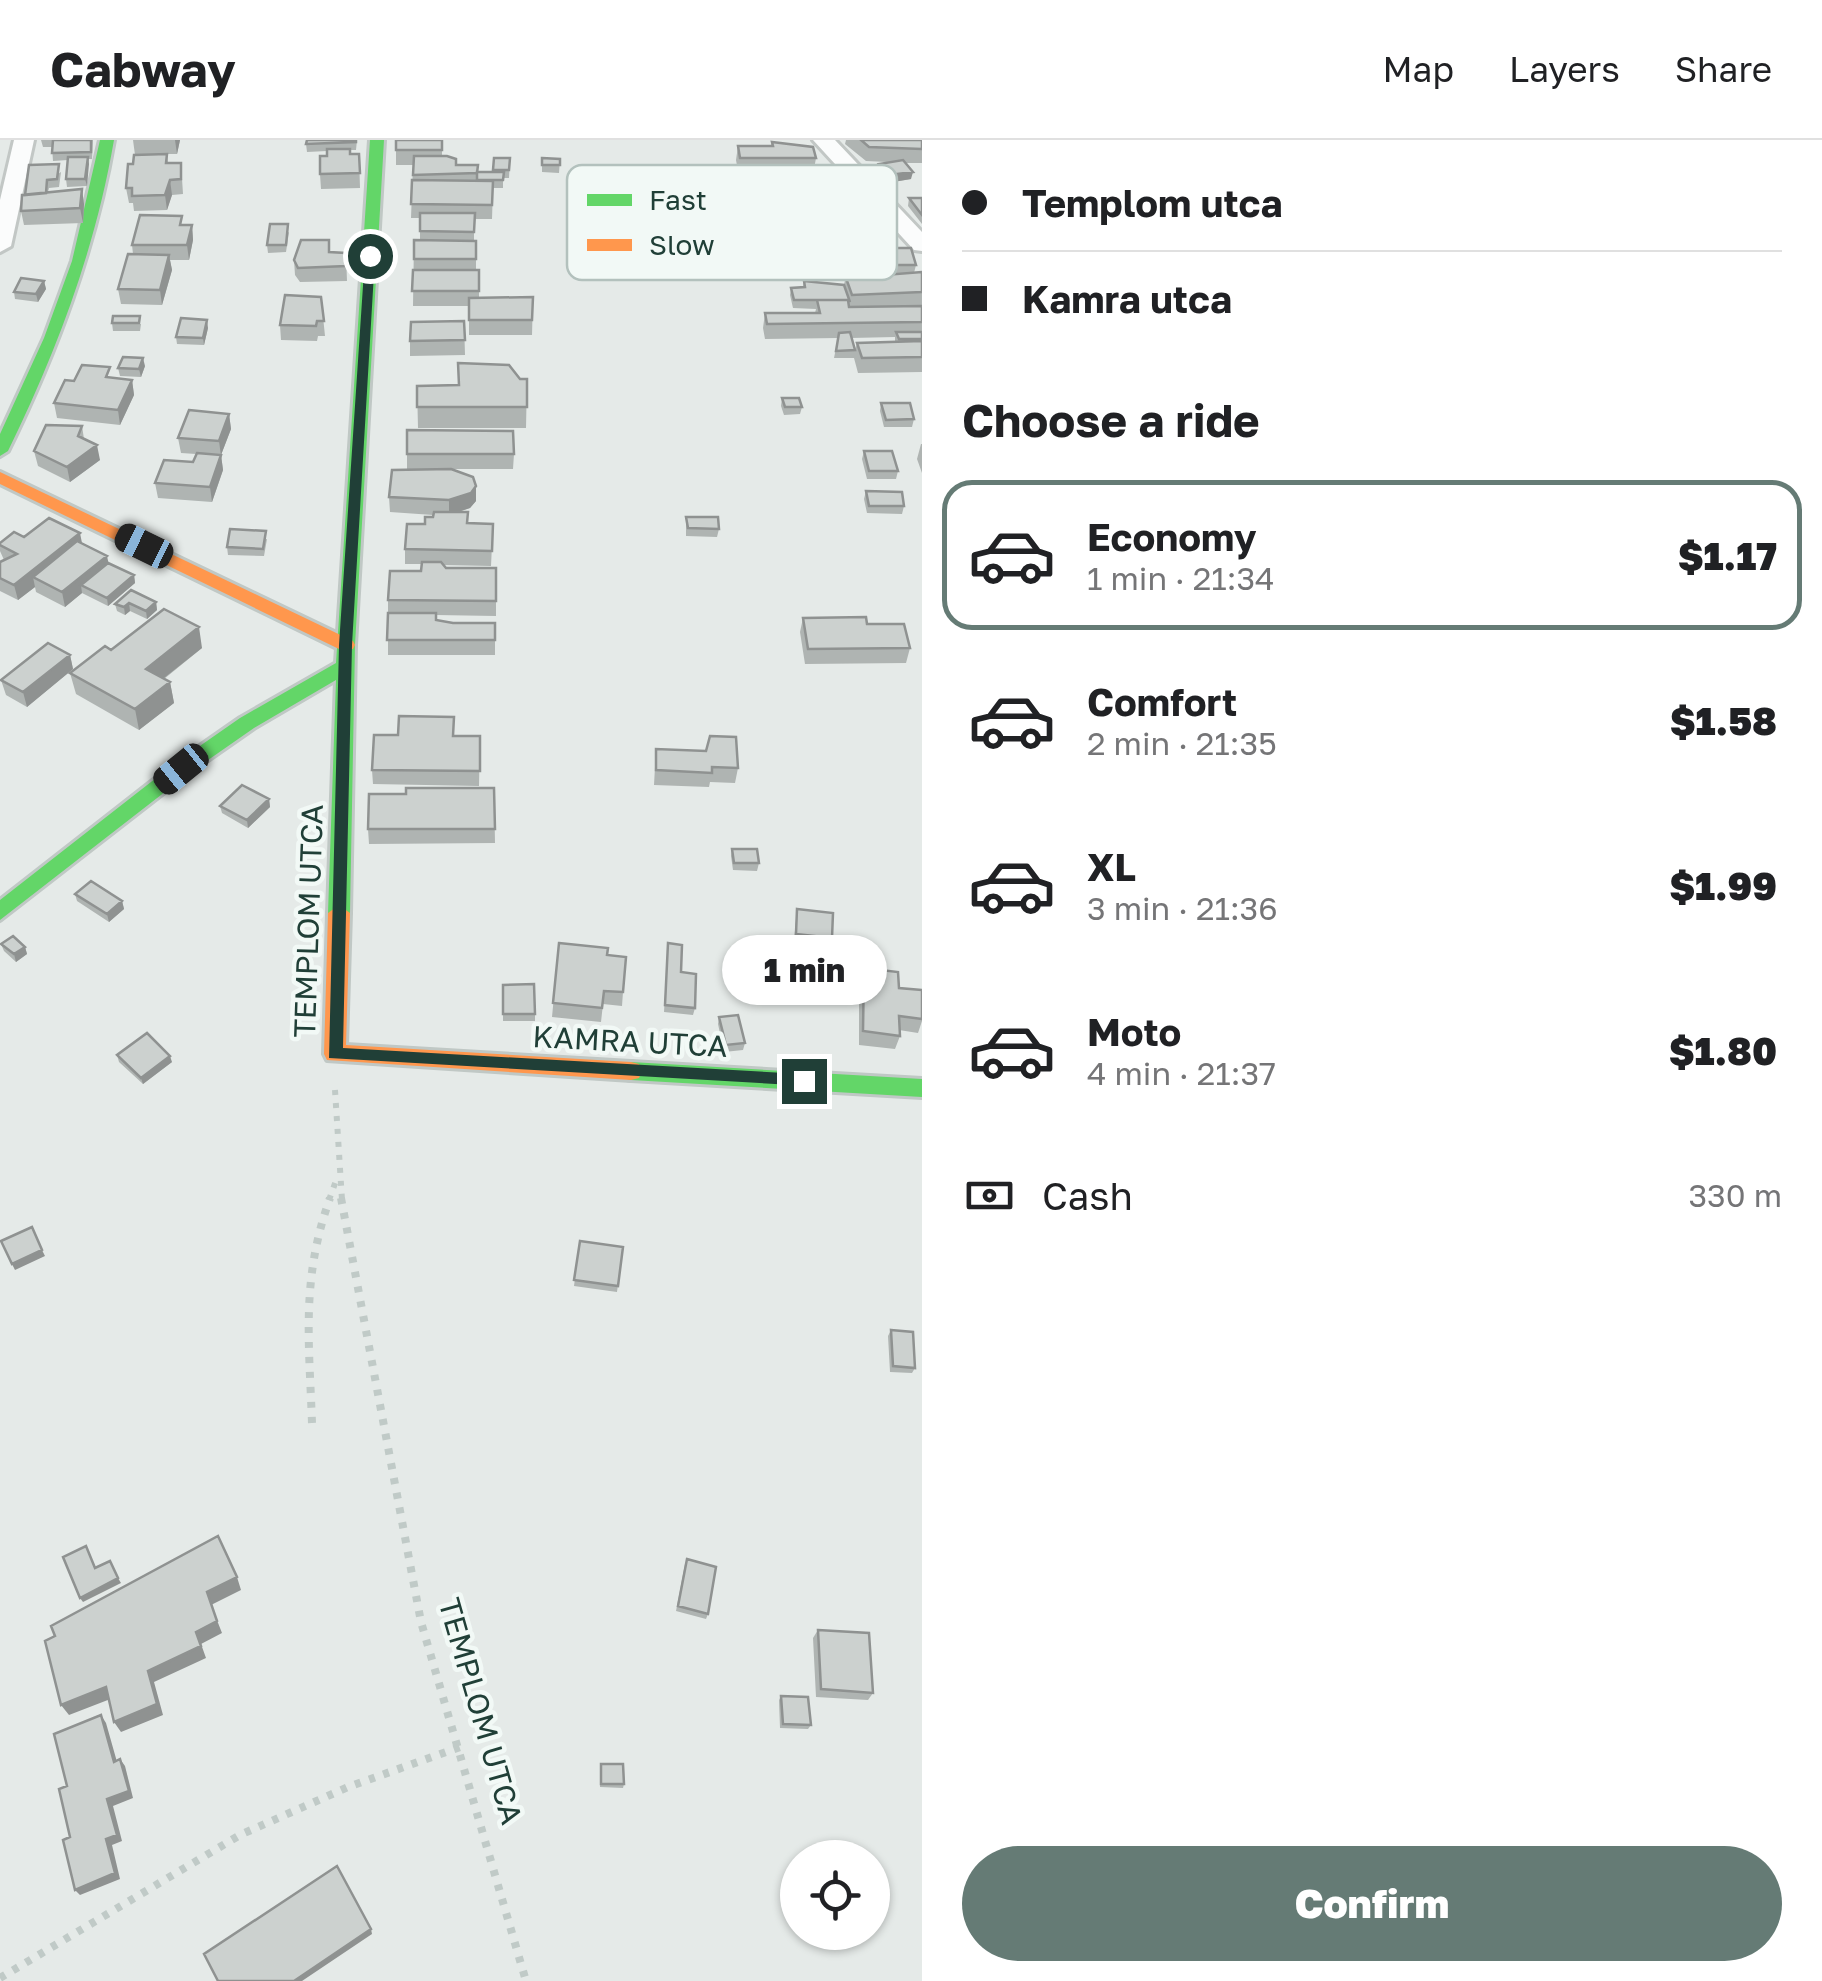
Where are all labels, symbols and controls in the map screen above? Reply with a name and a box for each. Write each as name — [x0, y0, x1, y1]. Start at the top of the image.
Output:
text: Cabway — [50, 40, 236, 98]
text: Map — [1383, 48, 1454, 90]
text: Layers — [1509, 48, 1620, 90]
text: Share — [1675, 48, 1772, 90]
legend — [567, 165, 897, 280]
text: Templom utca — [1022, 180, 1282, 225]
text: Fast — [649, 183, 707, 216]
text: Slow — [649, 228, 715, 261]
route start — [348, 234, 393, 279]
text: Kamra utca — [1022, 276, 1232, 321]
text: Choose a ride — [962, 393, 1260, 447]
icon: car — [967, 510, 1057, 600]
text: Economy — [1087, 514, 1256, 559]
car — [110, 519, 178, 573]
text: $1.17 — [1678, 533, 1777, 578]
text: 1 min · 21:34 — [1087, 559, 1275, 597]
icon: car — [967, 675, 1057, 765]
text: Comfort — [1087, 679, 1237, 724]
text: $1.58 — [1670, 698, 1777, 743]
text: 2 min · 21:35 — [1087, 724, 1277, 762]
car — [148, 738, 214, 800]
street label: TEMPLOM UTCA — [286, 804, 330, 1038]
icon: car — [967, 840, 1057, 930]
text: XL — [1087, 844, 1136, 889]
text: $1.99 — [1670, 863, 1777, 908]
text: 3 min · 21:36 — [1087, 889, 1278, 927]
callout: 1 min — [722, 936, 886, 1006]
text: 1 min — [764, 951, 845, 989]
icon: car — [967, 1005, 1057, 1095]
text: Moto — [1087, 1009, 1181, 1054]
street label: KAMRA UTCA — [532, 1018, 728, 1064]
text: $1.80 — [1669, 1028, 1777, 1073]
text: 4 min · 21:37 — [1087, 1054, 1276, 1092]
route end — [782, 1059, 827, 1104]
icon: cash — [962, 1168, 1017, 1223]
text: Cash — [1042, 1173, 1133, 1218]
text: 330 m — [1688, 1176, 1782, 1214]
street label: TEMPLOM UTCA — [432, 1594, 530, 1828]
map controls — [780, 1840, 890, 1950]
button: locate — [780, 1840, 890, 1950]
button: Confirm — [962, 1846, 1782, 1961]

